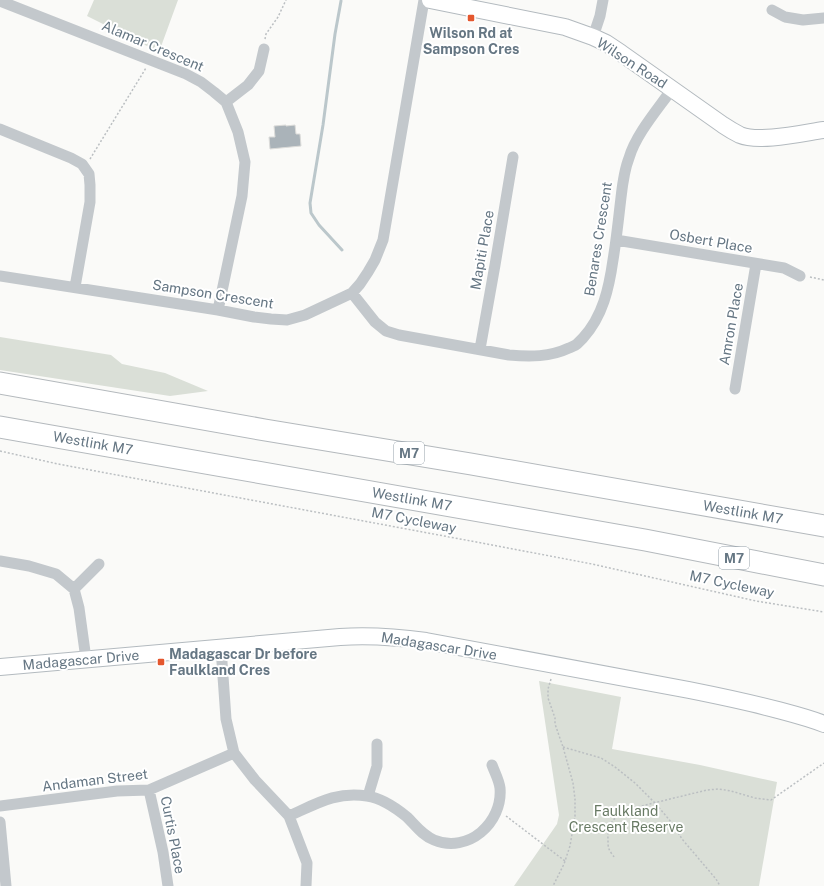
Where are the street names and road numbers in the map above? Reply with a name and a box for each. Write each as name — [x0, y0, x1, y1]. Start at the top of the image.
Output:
street label: Alamar Crescent — [100, 17, 206, 75]
street label: Wilson Road — [594, 34, 670, 92]
street label: Benares Crescent — [581, 181, 615, 297]
street label: Mapiti Place — [467, 209, 497, 291]
street label: Osbert Place — [668, 226, 754, 256]
street label: Sampson Crescent — [151, 277, 275, 311]
street label: Amron Place — [716, 282, 746, 366]
street label: Westlink M7 — [52, 428, 134, 458]
road number: M7 — [394, 442, 424, 464]
street label: Westlink M7 — [371, 484, 453, 514]
street label: Westlink M7 — [702, 497, 784, 527]
street label: M7 Cycleway — [370, 504, 458, 536]
road number: M7 — [719, 547, 749, 569]
street label: M7 Cycleway — [688, 567, 776, 601]
street label: Madagascar Drive — [380, 629, 498, 663]
street label: Madagascar Drive — [22, 647, 140, 673]
street label: Andaman Street — [41, 766, 149, 794]
street label: Curtis Place — [158, 795, 188, 875]

